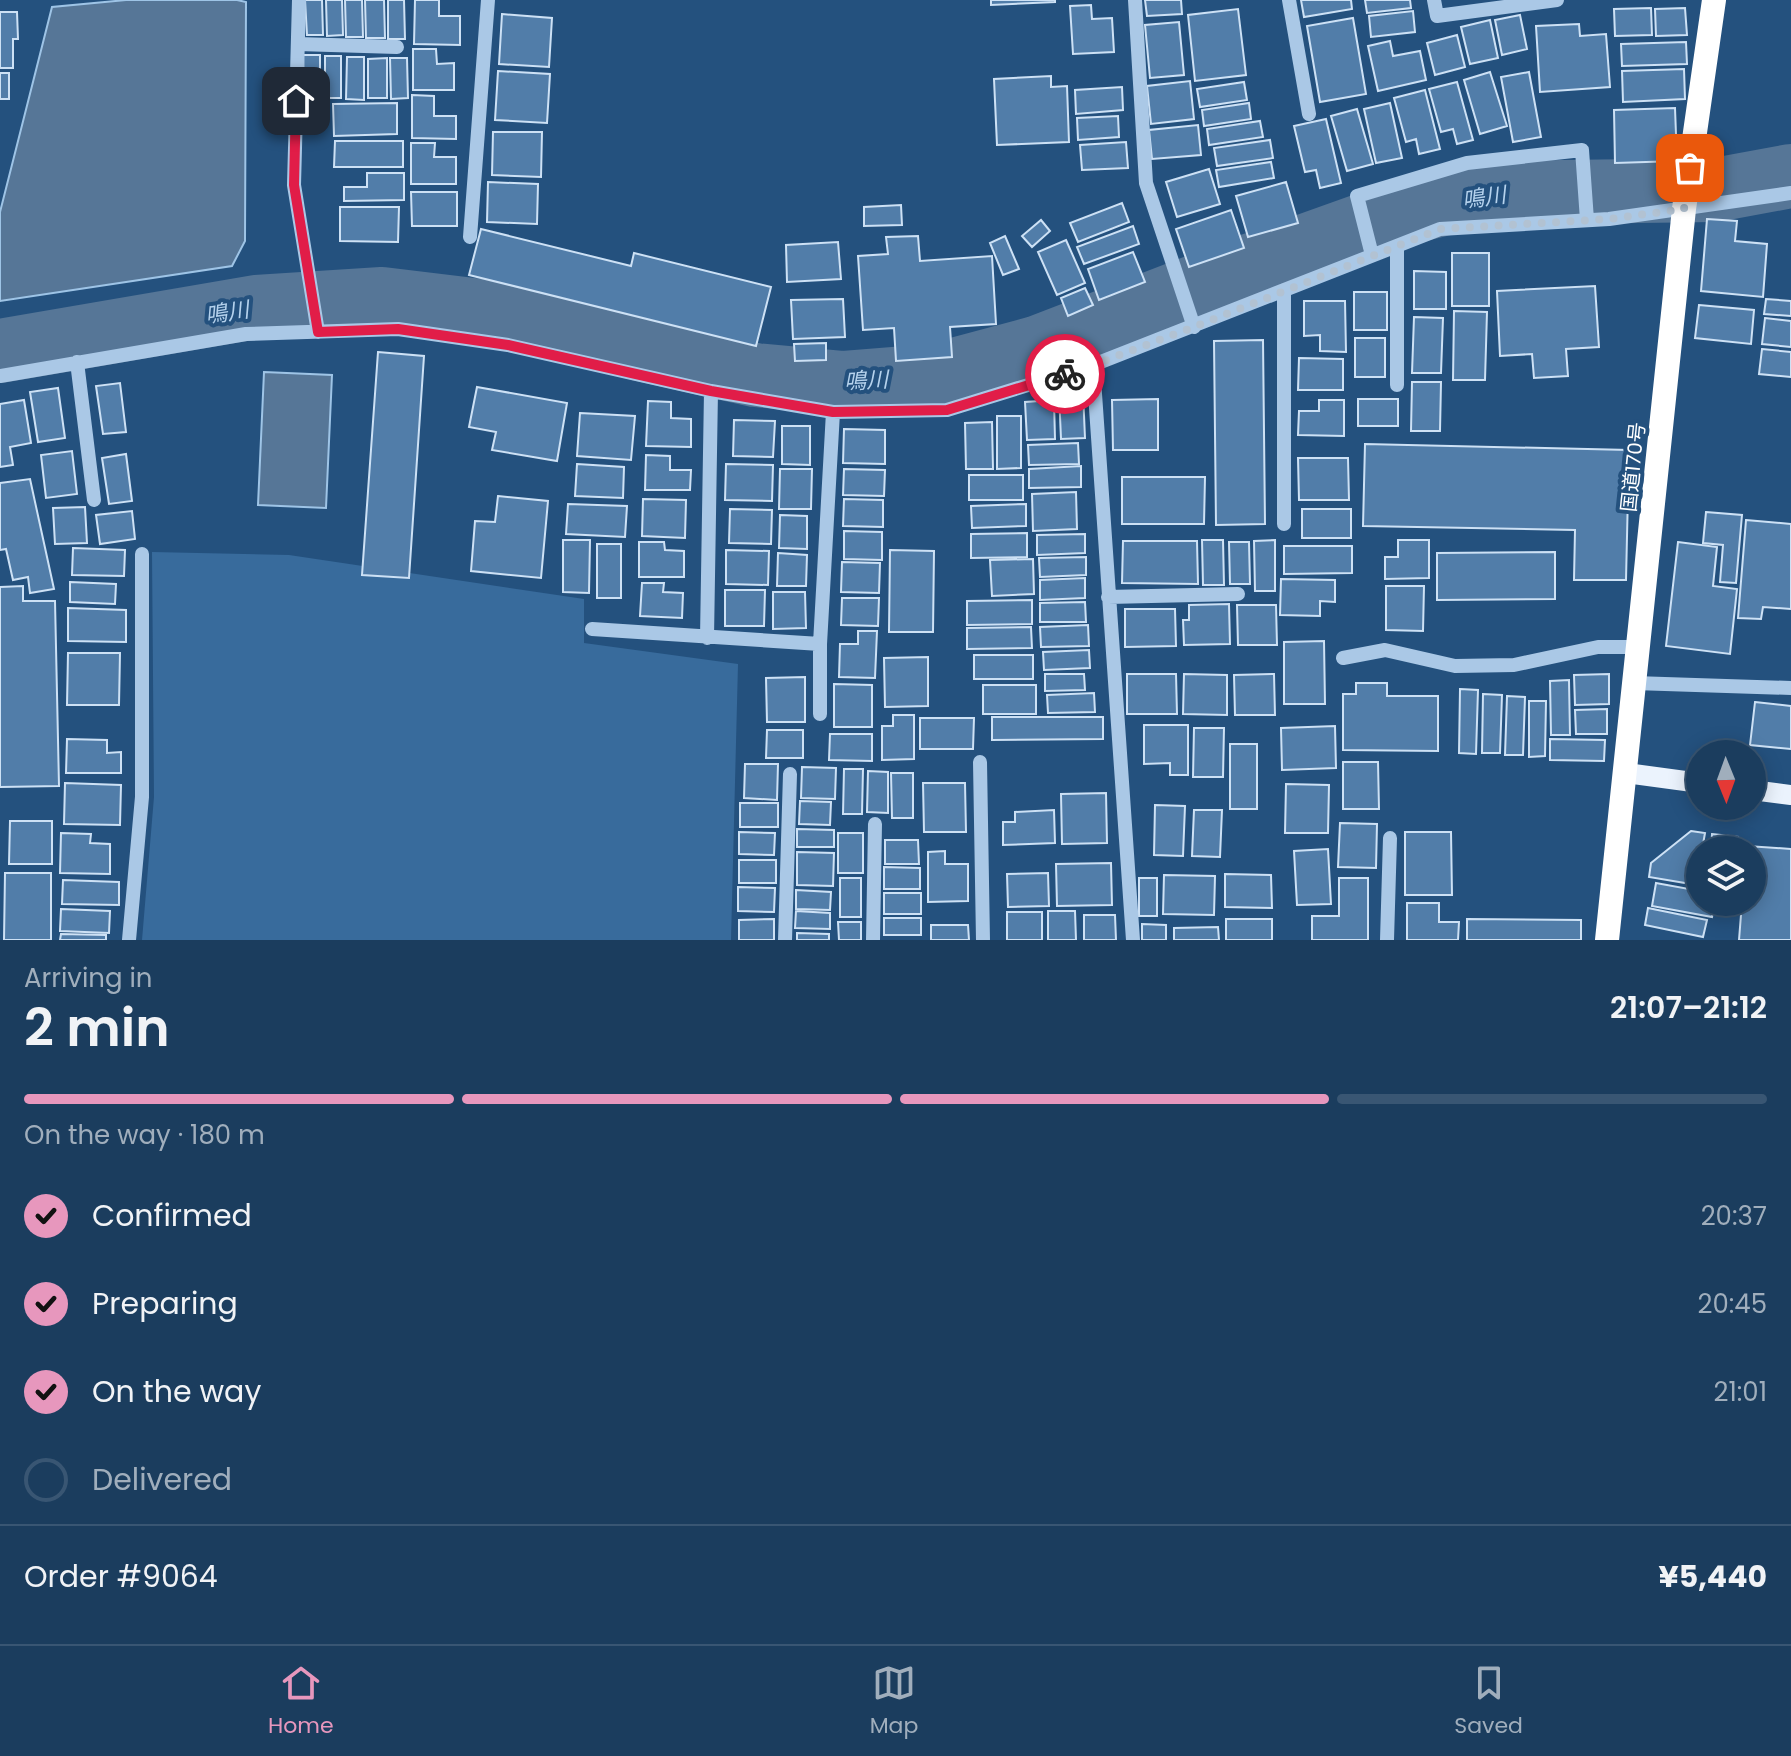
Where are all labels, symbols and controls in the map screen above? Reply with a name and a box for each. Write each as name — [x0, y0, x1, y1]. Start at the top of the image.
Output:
pin — [262, 67, 330, 135]
icon: home — [274, 79, 318, 123]
pin — [1656, 134, 1724, 202]
icon: bag — [1668, 146, 1712, 190]
water label: 鳴川 — [1460, 179, 1510, 216]
water label: 鳴川 — [203, 293, 253, 331]
courier — [1025, 334, 1105, 414]
icon: bike — [1043, 352, 1087, 396]
water label: 鳴川 — [843, 364, 891, 397]
street label: 国道170号 — [1614, 421, 1652, 513]
north arrow — [1686, 740, 1766, 820]
map controls — [1686, 740, 1766, 916]
button: layers — [1686, 836, 1766, 916]
text: Arriving in — [24, 960, 153, 996]
text: 21:07–21:12 — [1610, 986, 1767, 1029]
text: 2 min — [24, 991, 170, 1064]
text: On the way · 180 m — [24, 1117, 265, 1153]
icon: check — [24, 1194, 68, 1238]
text: Confirmed — [92, 1194, 252, 1237]
text: 20:37 — [1701, 1198, 1767, 1234]
icon: check — [24, 1282, 68, 1326]
text: Preparing — [92, 1282, 238, 1325]
text: 20:45 — [1698, 1286, 1767, 1322]
icon: check — [24, 1370, 68, 1414]
text: On the way — [92, 1370, 261, 1413]
text: 21:01 — [1714, 1374, 1767, 1410]
text: Delivered — [92, 1458, 232, 1501]
text: Order #9064 — [24, 1555, 218, 1598]
text: ¥5,440 — [1659, 1555, 1767, 1598]
tab: Home — [268, 1661, 334, 1742]
tab: Map — [870, 1661, 918, 1742]
tab: Saved — [1454, 1661, 1523, 1742]

